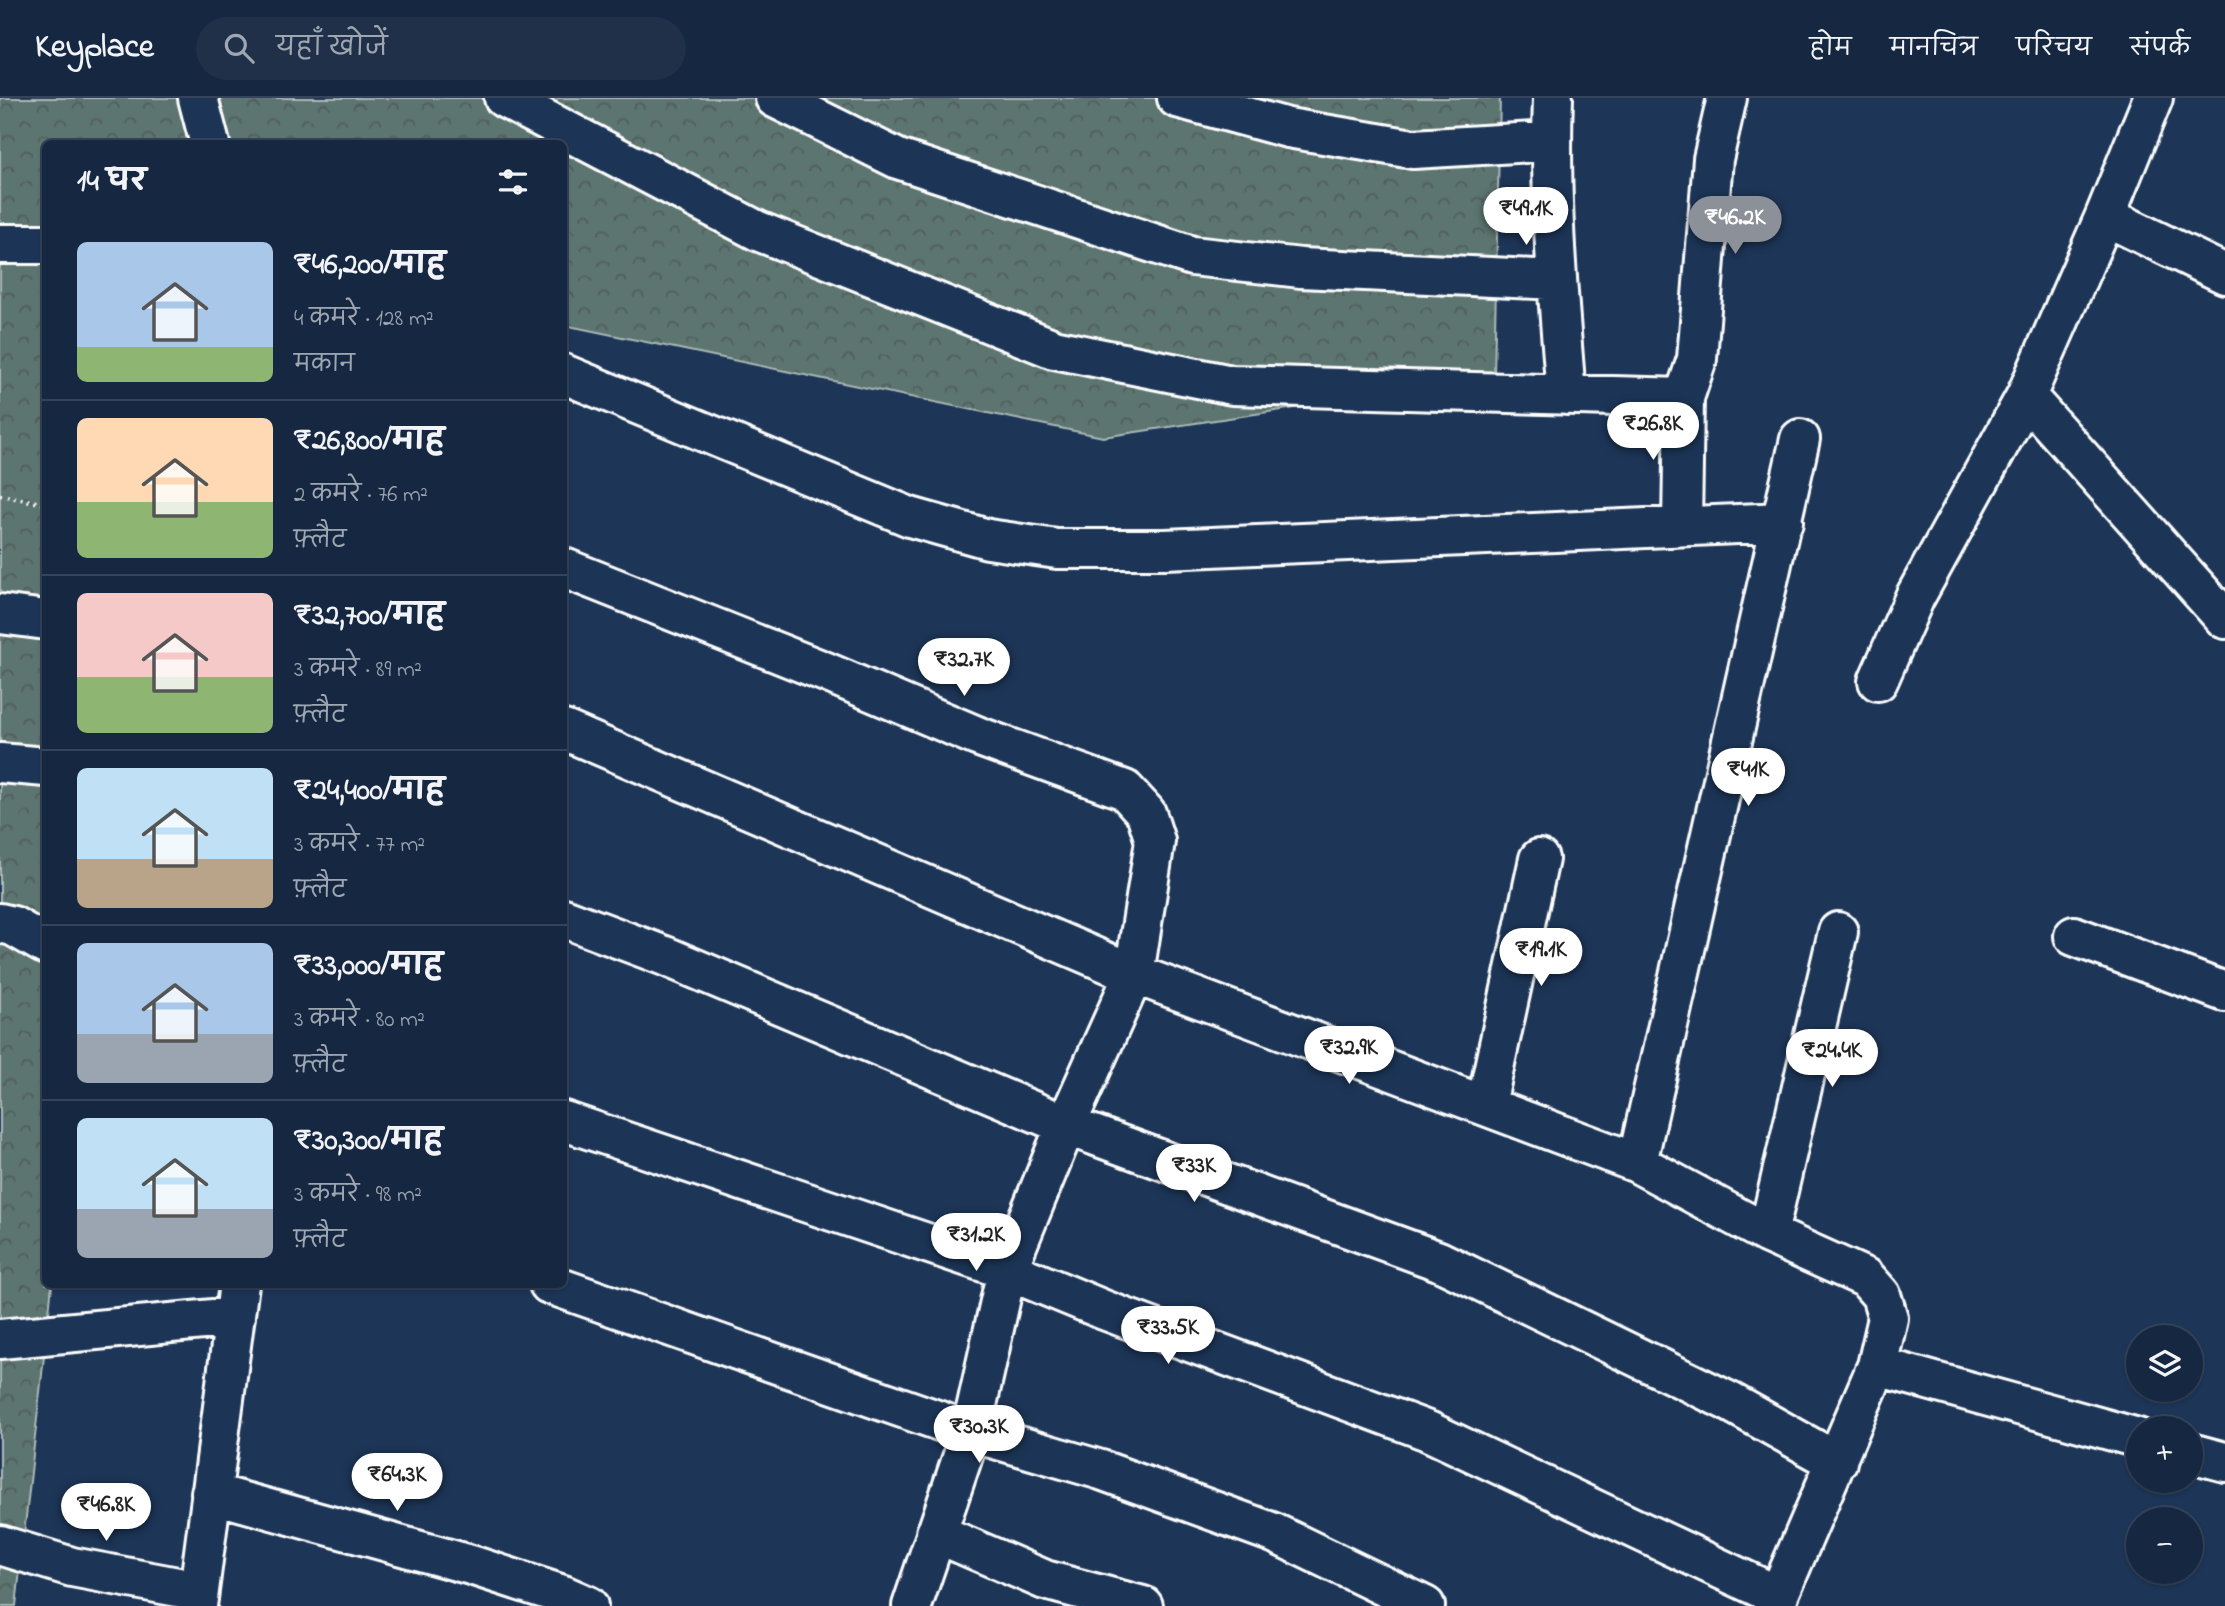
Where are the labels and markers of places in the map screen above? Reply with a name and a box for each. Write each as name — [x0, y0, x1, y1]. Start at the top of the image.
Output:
pin: ₹49.1K — [1469, 188, 1583, 247]
pin: ₹46.2K — [1678, 197, 1792, 256]
pin: ₹26.8K — [1596, 402, 1710, 462]
pin: ₹32.7K — [907, 638, 1021, 698]
pin: ₹41K — [1707, 748, 1789, 808]
pin: ₹19.1K — [1484, 928, 1598, 988]
pin: ₹32.9K — [1292, 1026, 1406, 1086]
pin: ₹24.4K — [1775, 1030, 1889, 1089]
pin: ₹33K — [1153, 1144, 1235, 1204]
pin: ₹31.2K — [919, 1214, 1033, 1273]
pin: ₹33.5K — [1111, 1306, 1225, 1366]
pin: ₹30.3K — [922, 1406, 1036, 1465]
pin: ₹64.3K — [340, 1454, 454, 1513]
pin: ₹46.8K — [49, 1484, 163, 1543]

